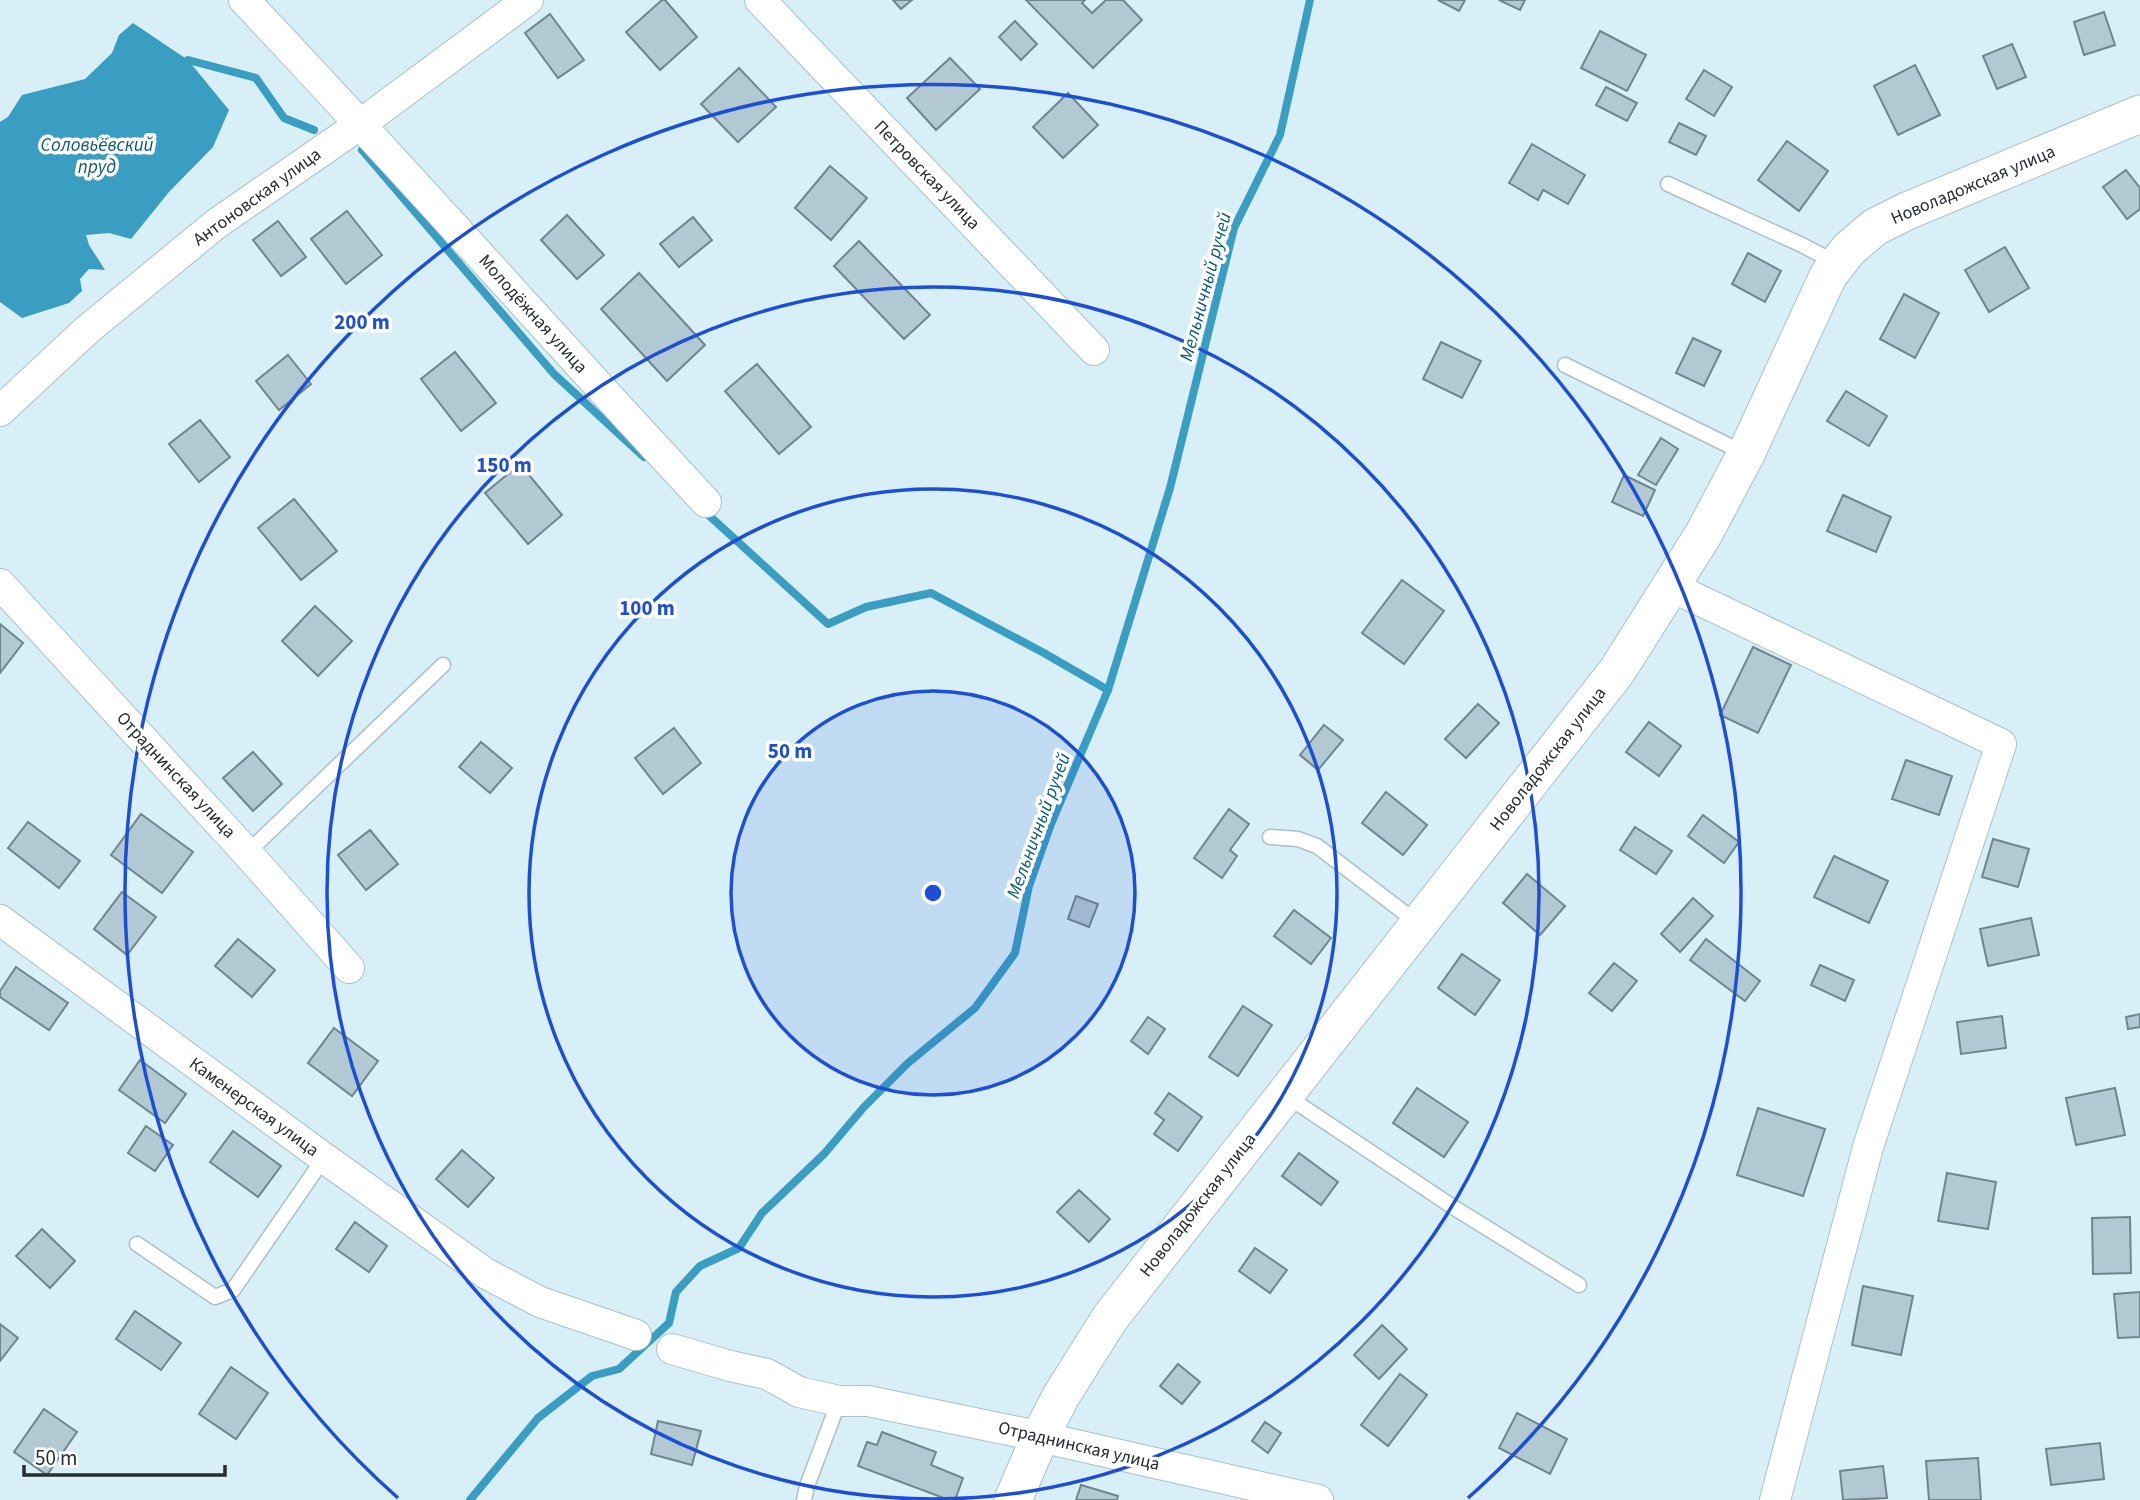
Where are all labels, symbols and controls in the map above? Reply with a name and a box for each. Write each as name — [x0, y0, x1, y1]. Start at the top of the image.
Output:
street label: Петровская улица — [868, 115, 986, 235]
water label: Соловьёвский пруд — [41, 132, 154, 181]
street label: Новоладожская улица — [1887, 139, 2059, 231]
street label: Антоновская улица — [188, 142, 326, 252]
water label: Мельничный ручей — [1173, 209, 1239, 364]
street label: Молодёжная улица — [473, 249, 593, 379]
text: 200 m — [334, 307, 390, 337]
text: 150 m — [476, 450, 532, 480]
text: 100 m — [619, 593, 675, 623]
street label: Новоладожская улица — [1484, 682, 1612, 836]
street label: Отраднинская улица — [111, 706, 241, 844]
text: 50 m — [768, 736, 812, 766]
water label: Мельничный ручей — [1000, 749, 1078, 903]
centre of rings — [921, 881, 945, 905]
street label: Каменерская улица — [184, 1051, 324, 1163]
street label: Новоладожская улица — [1134, 1128, 1262, 1282]
street label: Отраднинская улица — [996, 1415, 1162, 1477]
scale bar — [24, 1434, 226, 1478]
text: 50 m — [35, 1443, 77, 1473]

